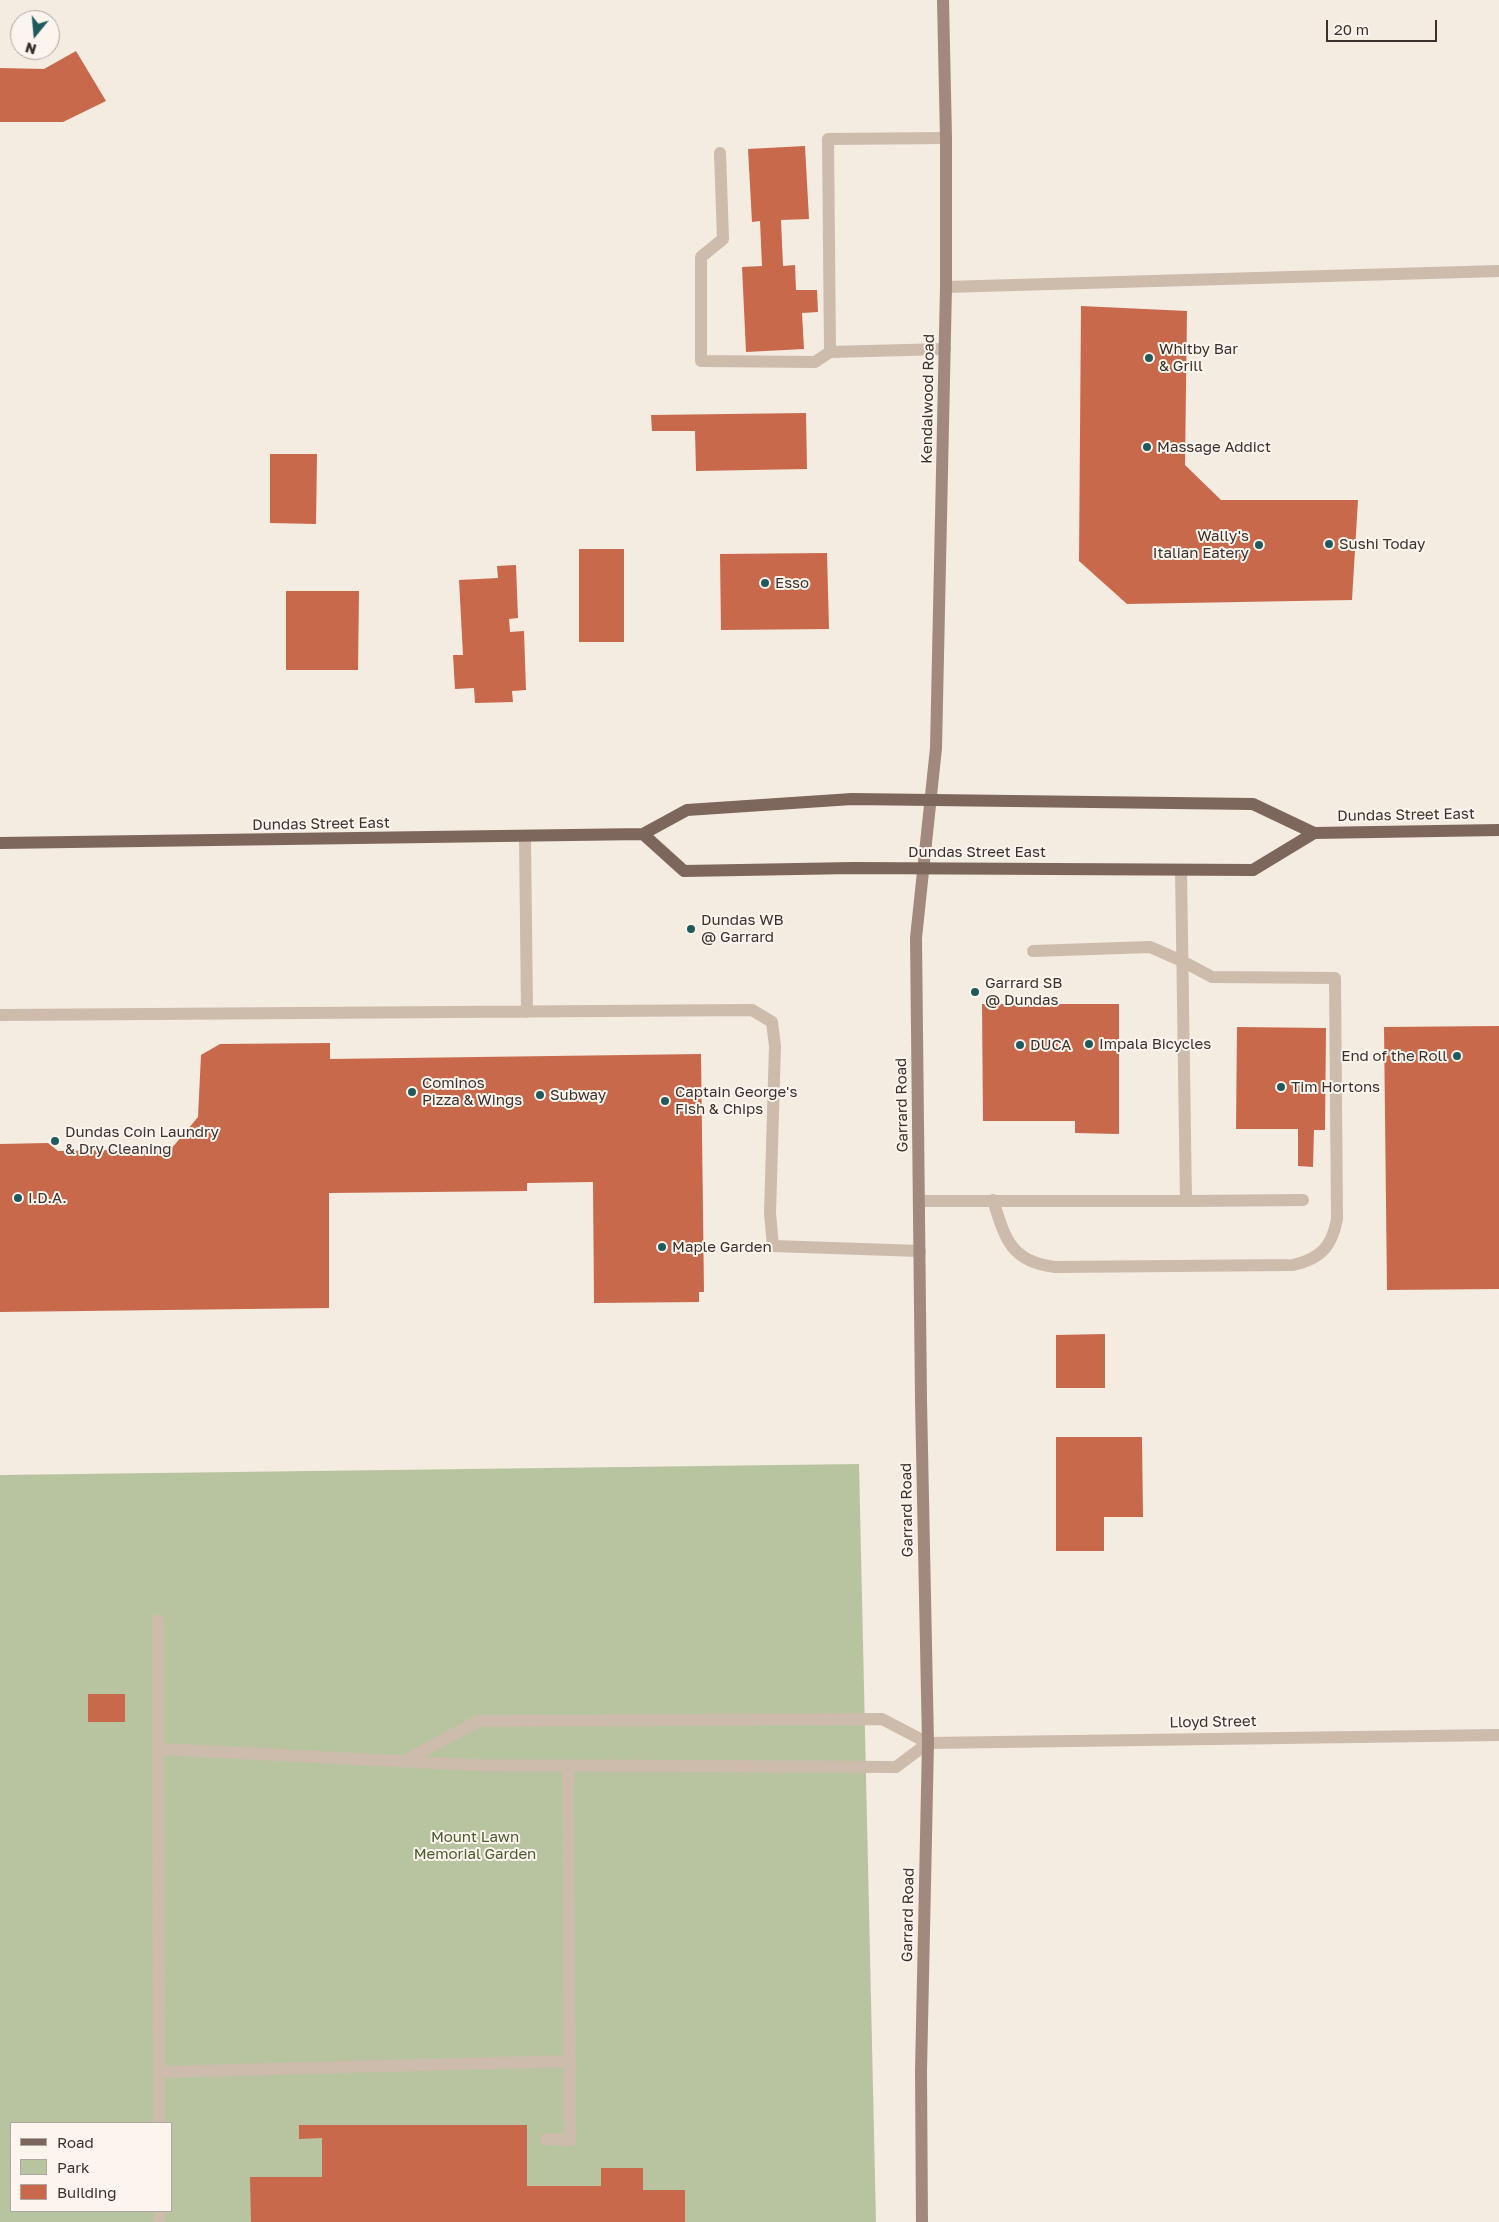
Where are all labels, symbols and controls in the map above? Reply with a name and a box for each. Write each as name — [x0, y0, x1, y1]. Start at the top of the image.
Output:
north arrow — [10, 10, 60, 60]
scale bar — [1329, 10, 1440, 42]
text: 20 m — [1334, 20, 1369, 38]
text: N — [23, 39, 38, 59]
street label: Kendalwood Road — [918, 334, 938, 464]
place label: Whitby Bar & Grill — [1159, 340, 1238, 375]
marker: Whitby Bar & Grill — [1143, 352, 1155, 364]
place label: Massage Addict — [1157, 438, 1271, 456]
marker: Massage Addict — [1141, 441, 1153, 453]
place label: Wally's Italian Eatery — [1153, 527, 1249, 562]
place label: Sushi Today — [1339, 535, 1425, 553]
marker: Sushi Today — [1323, 538, 1335, 550]
marker: Wally's Italian Eatery — [1253, 539, 1265, 551]
place label: Esso — [775, 574, 809, 592]
marker: Esso — [759, 577, 771, 589]
street label: Dundas Street East — [1337, 805, 1475, 825]
street label: Dundas Street East — [252, 814, 390, 834]
street label: Dundas Street East — [908, 843, 1046, 861]
place label: Dundas WB @ Garrard — [701, 911, 784, 946]
marker: Dundas WB @ Garrard — [685, 923, 697, 935]
place label: Garrard SB @ Dundas — [985, 974, 1062, 1009]
marker: Garrard SB @ Dundas — [969, 986, 981, 998]
place label: Impala Bicycles — [1099, 1035, 1211, 1053]
place label: DUCA — [1030, 1036, 1071, 1054]
marker: Impala Bicycles — [1083, 1038, 1095, 1050]
marker: DUCA — [1014, 1039, 1026, 1051]
place label: End of the Roll — [1341, 1047, 1447, 1065]
marker: End of the Roll — [1451, 1050, 1463, 1062]
street label: Garrard Road — [892, 1058, 912, 1152]
place label: Cominos Pizza & Wings — [422, 1074, 522, 1109]
place label: Tim Hortons — [1291, 1078, 1380, 1096]
marker: Tim Hortons — [1275, 1081, 1287, 1093]
place label: Captain George's Fish & Chips — [675, 1083, 797, 1118]
marker: Cominos Pizza & Wings — [406, 1086, 418, 1098]
place label: Subway — [550, 1086, 606, 1104]
marker: Subway — [534, 1089, 546, 1101]
marker: Captain George's Fish & Chips — [659, 1095, 671, 1107]
place label: Dundas Coin Laundry & Dry Cleaning — [65, 1123, 219, 1158]
marker: Dundas Coin Laundry & Dry Cleaning — [49, 1135, 61, 1147]
place label: I.D.A. — [28, 1189, 67, 1207]
marker: I.D.A. — [12, 1192, 24, 1204]
place label: Maple Garden — [672, 1238, 772, 1256]
marker: Maple Garden — [656, 1241, 668, 1253]
street label: Garrard Road — [897, 1463, 917, 1557]
street label: Lloyd Street — [1169, 1712, 1257, 1732]
park label: Mount Lawn Memorial Garden — [414, 1828, 536, 1863]
street label: Garrard Road — [898, 1868, 918, 1962]
legend — [10, 2122, 172, 2212]
text: Road — [57, 2133, 94, 2151]
text: Park — [57, 2158, 89, 2176]
text: Building — [57, 2183, 117, 2201]

